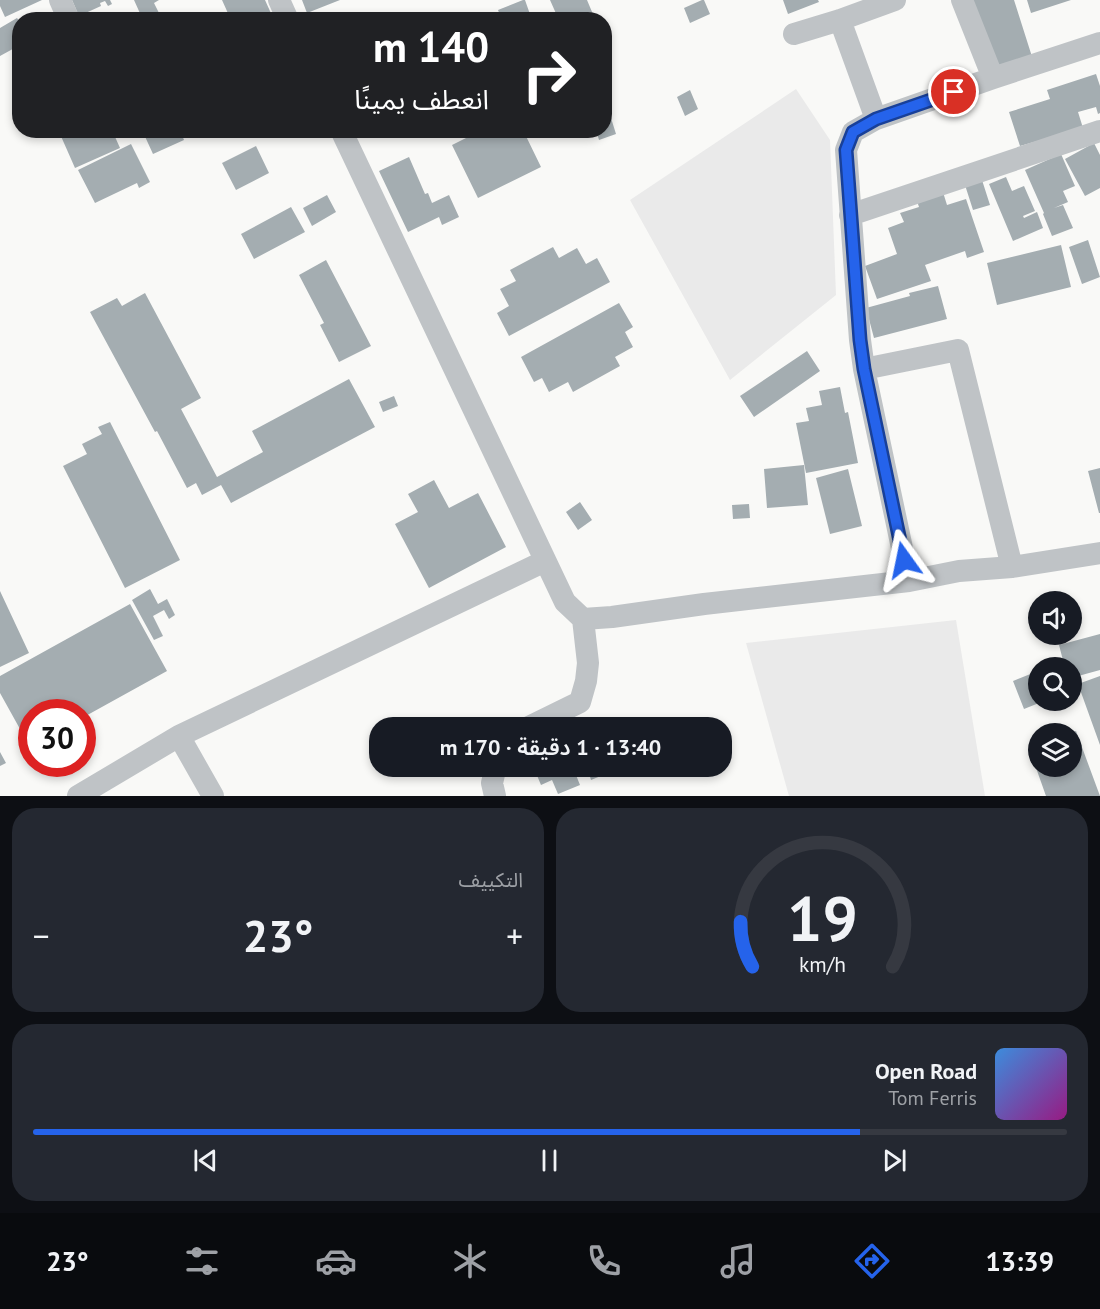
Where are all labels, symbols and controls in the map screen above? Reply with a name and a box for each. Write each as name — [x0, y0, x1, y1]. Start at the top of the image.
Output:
text: 140 m — [373, 19, 489, 74]
icon: right — [510, 36, 588, 114]
pin — [928, 66, 979, 117]
icon: arrive — [937, 75, 970, 108]
text: انعطف يمينًا — [354, 82, 489, 116]
position arrow — [872, 528, 936, 592]
map controls — [1028, 591, 1082, 777]
button: sound — [1028, 591, 1082, 645]
button: search — [1028, 657, 1082, 711]
speed limit sign: 30 — [18, 699, 96, 777]
button: layers — [1028, 723, 1082, 777]
text: 13:40 · 1 دقيقة · 170 m — [440, 733, 661, 761]
text: التكييف — [459, 867, 523, 893]
text: 19 — [787, 877, 857, 958]
text: 23° — [243, 906, 313, 964]
text: − — [33, 914, 50, 957]
text: + — [506, 914, 523, 957]
text: km/h — [798, 950, 845, 978]
text: Open Road — [875, 1057, 977, 1085]
text: Tom Ferris — [888, 1085, 977, 1111]
icon: previous — [189, 1144, 222, 1177]
icon: pause — [533, 1144, 566, 1177]
icon: next — [878, 1144, 911, 1177]
icon: filters — [181, 1240, 223, 1282]
icon: car — [315, 1240, 357, 1282]
icon: climate — [449, 1240, 491, 1282]
icon: phone — [583, 1240, 625, 1282]
icon: music — [717, 1240, 759, 1282]
icon: directions — [851, 1240, 893, 1282]
text: 23° — [46, 1244, 89, 1278]
text: 13:39 — [985, 1244, 1054, 1278]

